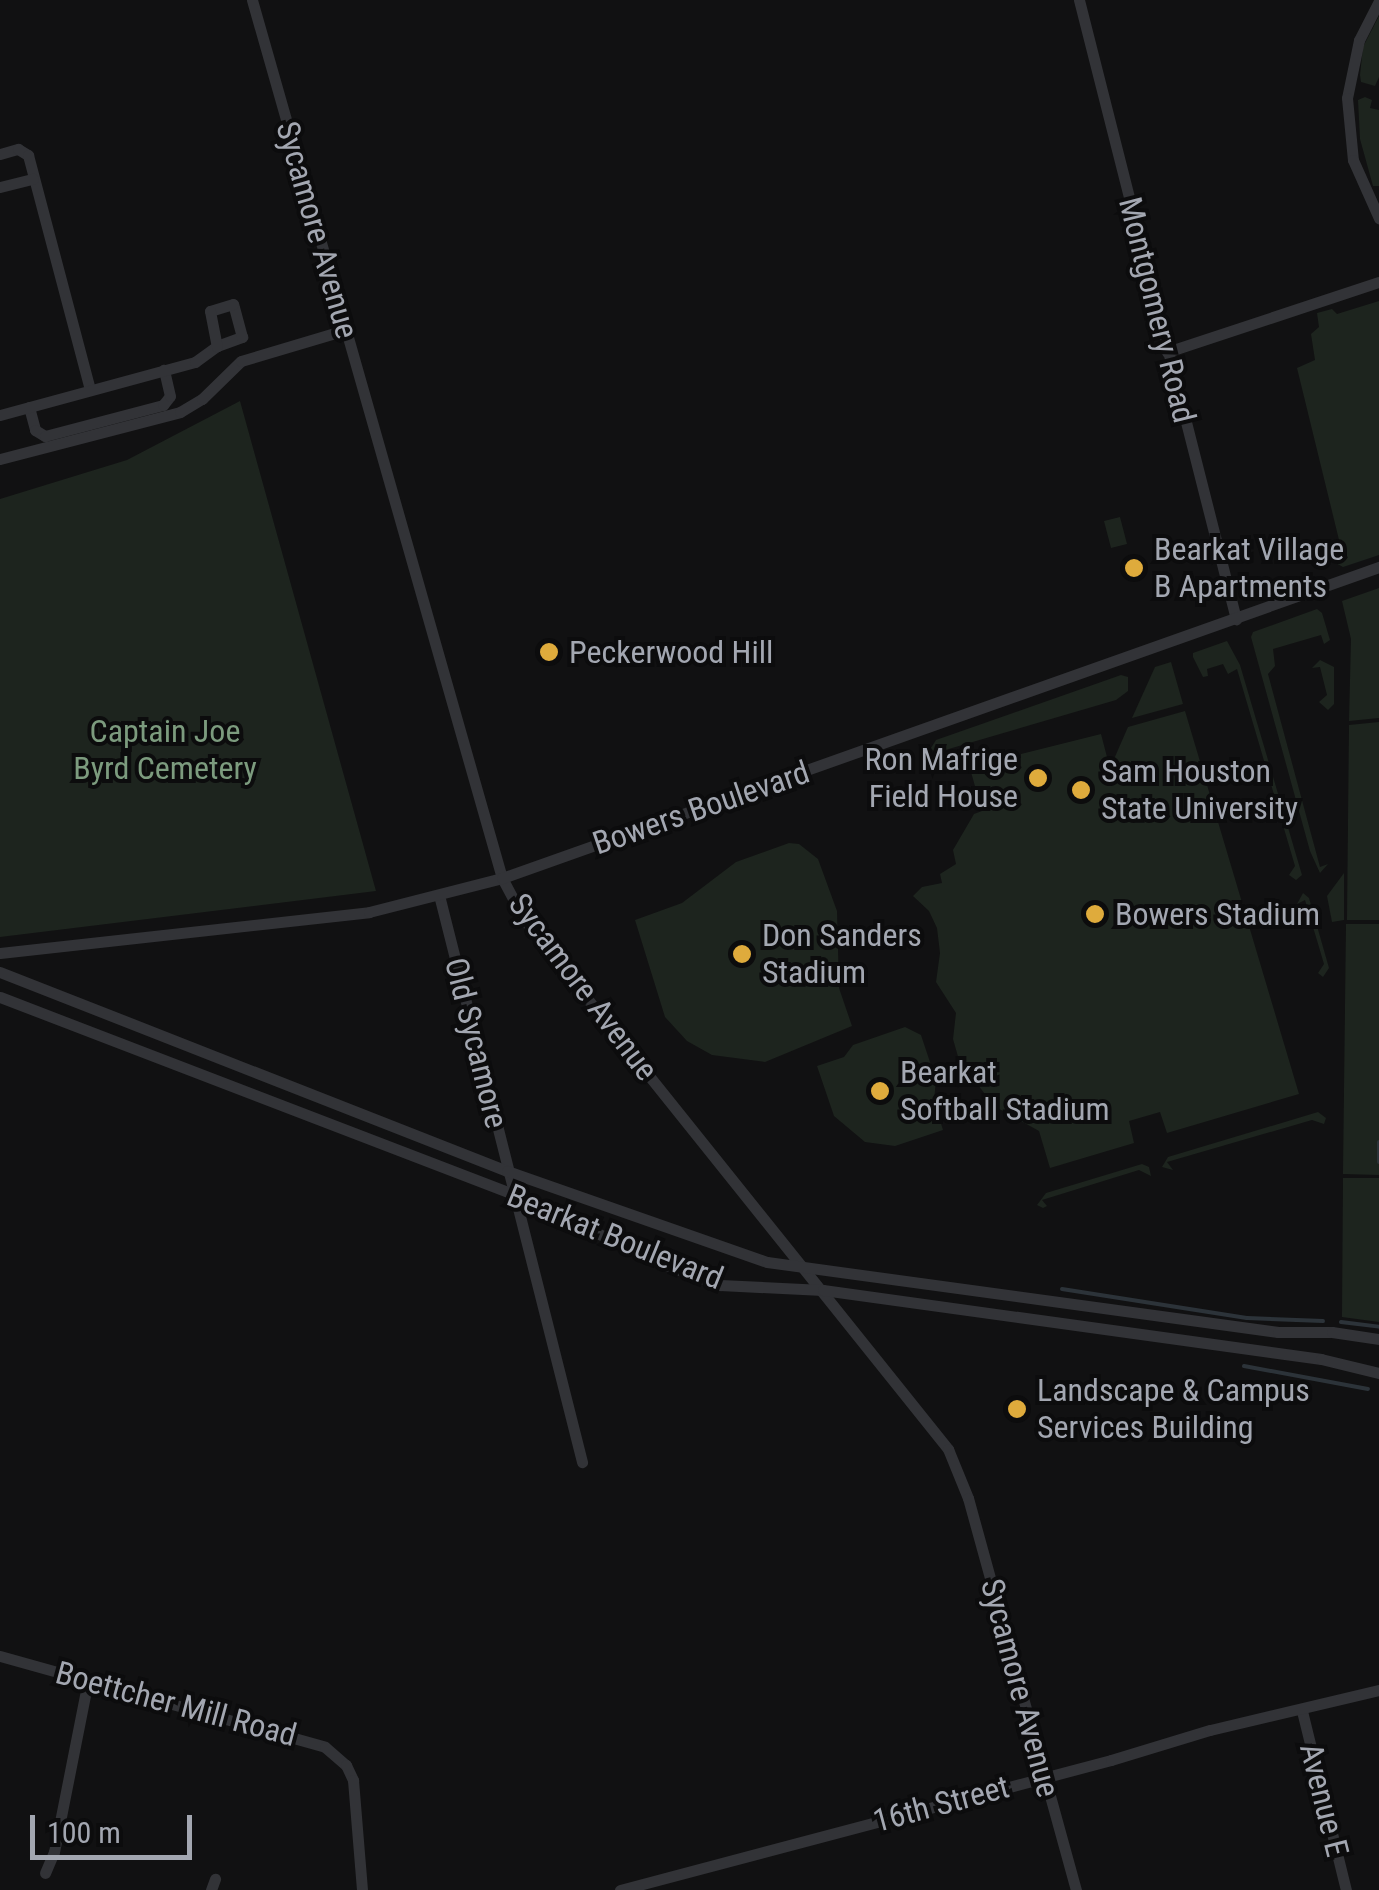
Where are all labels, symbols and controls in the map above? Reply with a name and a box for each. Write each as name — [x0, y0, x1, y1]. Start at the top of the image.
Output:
street label: Sycamore Avenue — [268, 117, 366, 343]
street label: Montgomery Road — [1110, 193, 1204, 427]
place label: Bearkat Village B Apartments — [1154, 531, 1344, 606]
marker: Bearkat Village B Apartments — [1123, 557, 1145, 579]
place label: Peckerwood Hill — [569, 633, 773, 671]
marker: Peckerwood Hill — [538, 641, 560, 663]
park label: Captain Joe Byrd Cemetery — [73, 713, 257, 788]
place label: Ron Mafrige Field House — [865, 741, 1018, 816]
street label: Bowers Boulevard — [588, 753, 814, 863]
place label: Sam Houston State University — [1101, 753, 1298, 828]
marker: Ron Mafrige Field House — [1027, 767, 1049, 789]
marker: Sam Houston State University — [1070, 779, 1092, 801]
street label: Sycamore Avenue — [500, 886, 666, 1088]
place label: Bowers Stadium — [1115, 895, 1320, 933]
marker: Bowers Stadium — [1084, 903, 1106, 925]
place label: Don Sanders Stadium — [762, 917, 922, 992]
marker: Don Sanders Stadium — [731, 943, 753, 965]
street label: Old Sycamore — [436, 954, 516, 1132]
place label: Bearkat Softball Stadium — [900, 1054, 1110, 1129]
marker: Bearkat Softball Stadium — [869, 1080, 891, 1102]
street label: Bearkat Boulevard — [501, 1176, 729, 1298]
place label: Landscape & Campus Services Building — [1037, 1372, 1310, 1447]
marker: Landscape & Campus Services Building — [1006, 1398, 1028, 1420]
street label: Sycamore Avenue — [972, 1575, 1068, 1801]
street label: Boettcher Mill Road — [51, 1653, 301, 1755]
street label: Avenue E — [1291, 1739, 1357, 1861]
street label: 16th Street — [869, 1767, 1013, 1841]
scale bar — [35, 1795, 198, 1857]
text: 100 m — [47, 1815, 121, 1850]

